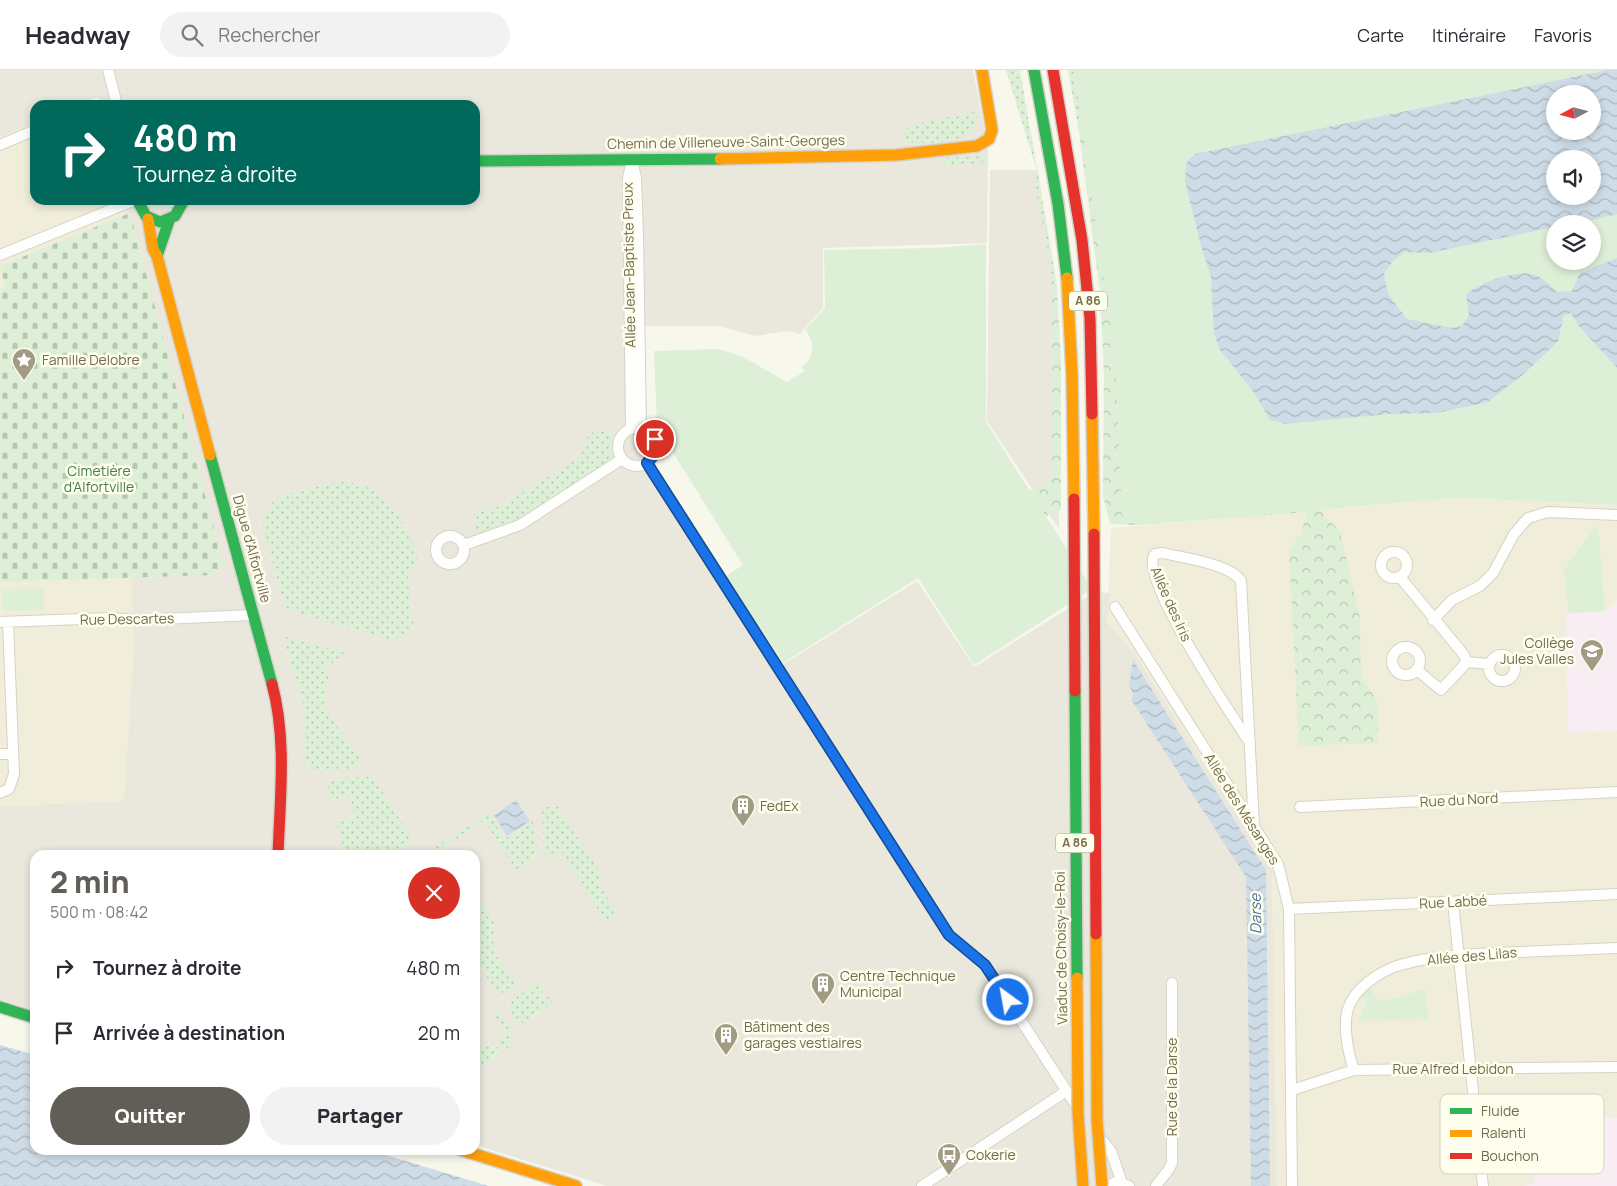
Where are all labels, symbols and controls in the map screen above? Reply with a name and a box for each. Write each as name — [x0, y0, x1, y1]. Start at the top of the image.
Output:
search box — [160, 12, 510, 57]
text: Headway — [25, 18, 130, 51]
icon: search — [178, 21, 206, 49]
text: Rechercher — [218, 22, 321, 48]
text: Carte — [1357, 23, 1404, 47]
text: Itinéraire — [1432, 23, 1506, 47]
text: Favoris — [1534, 23, 1592, 47]
north arrow — [1546, 85, 1601, 140]
map controls — [1546, 85, 1601, 270]
text: 480 m — [133, 114, 237, 162]
icon: right — [50, 120, 115, 185]
street label: Chemin de Villeneuve-Saint-Georges — [607, 130, 845, 153]
button: sound — [1546, 150, 1601, 205]
text: Tournez à droite — [133, 159, 297, 189]
street label: Allée Jean-Baptiste Preux — [618, 181, 639, 348]
button: layers — [1546, 215, 1601, 270]
road number: A 86 — [1069, 292, 1107, 310]
place icon: Famille Delobre — [11, 347, 37, 381]
place label: Famille Delobre — [42, 350, 140, 369]
pin — [634, 418, 676, 460]
icon: arrive — [641, 425, 669, 453]
park label: Cimetière d'Alfortville — [64, 461, 134, 496]
street label: Digue d'Alfortville — [229, 493, 276, 605]
street label: Allée des Iris — [1146, 563, 1196, 644]
street label: Rue Descartes — [80, 608, 174, 629]
place label: Collège Jules Valles — [1500, 633, 1574, 668]
school or university icon: Collège Jules Valles — [1579, 638, 1605, 672]
street label: Allée des Mésanges — [1200, 749, 1285, 868]
street label: Rue du Nord — [1419, 788, 1499, 811]
building icon: FedEx — [730, 793, 756, 827]
place label: FedEx — [760, 796, 799, 815]
road number: A 86 — [1056, 834, 1094, 852]
text: 2 min — [50, 861, 130, 902]
button: close — [408, 867, 460, 919]
street label: Viaduc de Choisy-le-Roi — [1050, 871, 1071, 1025]
street label: Rue Labbé — [1419, 890, 1487, 913]
water label: Darse — [1245, 893, 1266, 934]
text: 500 m · 08:42 — [50, 901, 148, 923]
street label: Allée des Lilas — [1426, 942, 1518, 969]
icon: right — [50, 954, 78, 982]
text: Tournez à droite — [93, 955, 241, 981]
text: 480 m — [406, 955, 460, 981]
place label: Centre Technique Municipal — [840, 966, 956, 1001]
building icon: Centre Technique Municipal — [810, 971, 836, 1005]
position arrow — [981, 973, 1033, 1025]
place label: Bâtiment des garages vestiaires — [744, 1017, 862, 1052]
icon: arrive — [50, 1019, 78, 1047]
text: Arrivée à destination — [93, 1020, 285, 1046]
text: 20 m — [418, 1020, 460, 1046]
building icon: Bâtiment des garages vestiaires — [713, 1022, 739, 1056]
street label: Rue de la Darse — [1162, 1038, 1181, 1136]
street label: Rue Alfred Lebidon — [1392, 1059, 1514, 1078]
button: Quitter — [50, 1087, 250, 1145]
button: Partager — [260, 1087, 460, 1145]
legend — [1440, 1094, 1604, 1174]
text: Fluide — [1481, 1101, 1519, 1120]
text: Ralenti — [1481, 1123, 1526, 1142]
bus stop icon: Cokerie — [936, 1142, 962, 1176]
place label: Cokerie — [966, 1145, 1016, 1164]
text: Bouchon — [1481, 1146, 1539, 1165]

